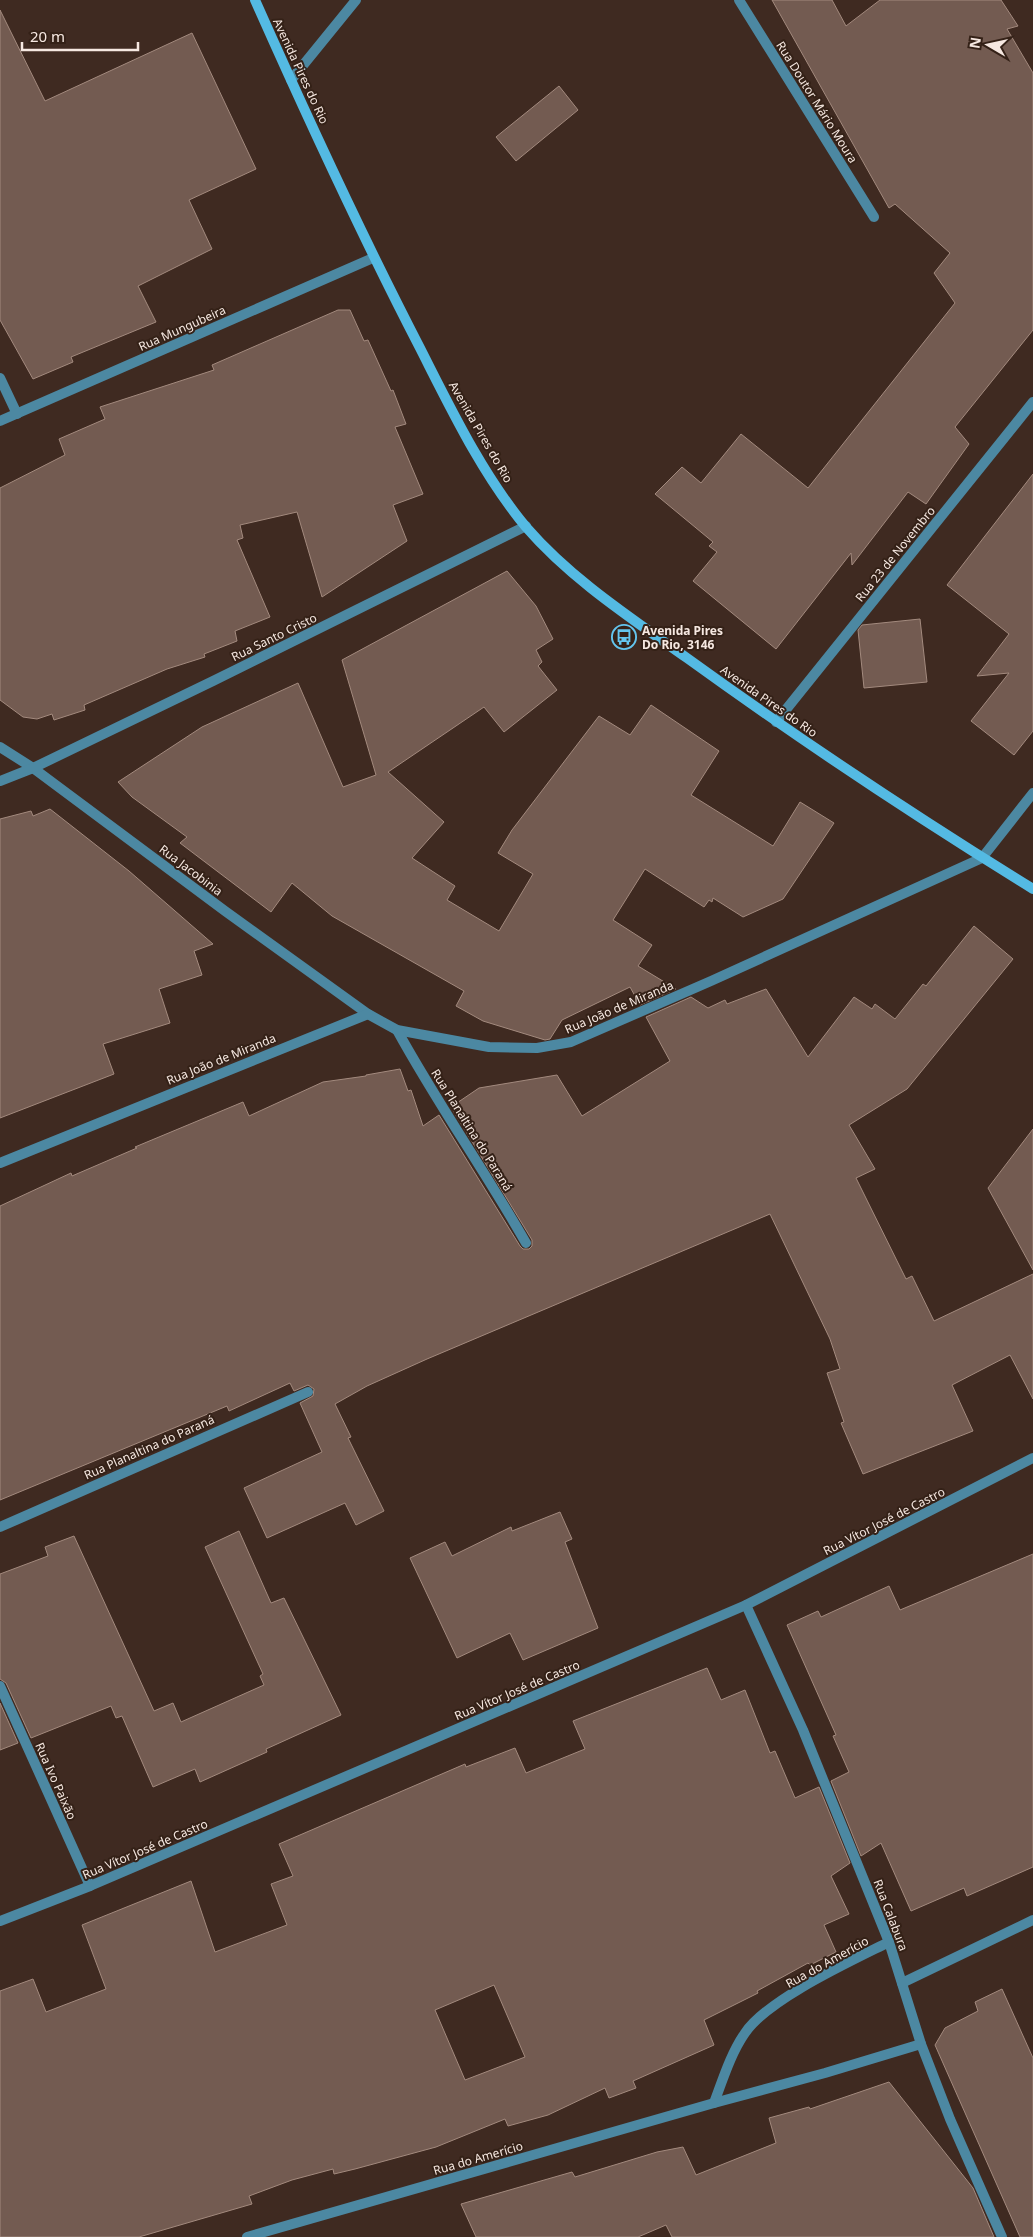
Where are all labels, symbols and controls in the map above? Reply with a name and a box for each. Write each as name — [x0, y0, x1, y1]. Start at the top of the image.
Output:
street label: Avenida Pires do Rio — [269, 15, 333, 127]
scale bar — [22, 20, 139, 52]
north arrow — [963, 20, 1013, 70]
text: 20 m — [30, 26, 65, 46]
text: N — [964, 36, 985, 50]
street label: Rua Doutor Mário Moura — [772, 38, 862, 166]
street label: Rua Mungubeira — [136, 301, 228, 355]
street label: Avenida Pires do Rio — [445, 378, 517, 486]
street label: Rua 23 de Novembro — [851, 503, 939, 605]
street label: Rua Santo Cristo — [228, 609, 320, 665]
place label: Avenida Pires Do Rio, 3146 — [642, 622, 723, 653]
bus stop icon: Avenida Pires Do Rio, 3146 — [611, 624, 637, 650]
street label: Avenida Pires do Rio — [717, 661, 821, 741]
street label: Rua Jacobinia — [156, 840, 226, 900]
street label: Rua João de Miranda — [562, 976, 676, 1038]
street label: Rua João de Miranda — [164, 1029, 278, 1089]
street label: Rua Planaltina do Paraná — [427, 1066, 517, 1194]
street label: Rua Planaltina do Paraná — [81, 1411, 217, 1483]
street label: Rua Vítor José de Castro — [820, 1483, 948, 1559]
street label: Rua Vítor José de Castro — [452, 1656, 582, 1724]
street label: Rua Ivo Paixão — [31, 1740, 81, 1822]
street label: Rua Vítor José de Castro — [80, 1815, 210, 1883]
street label: Rua Calabura — [870, 1877, 912, 1953]
street label: Rua do Amerício — [783, 1932, 871, 1992]
street label: Rua do Amerício — [431, 2137, 525, 2179]

